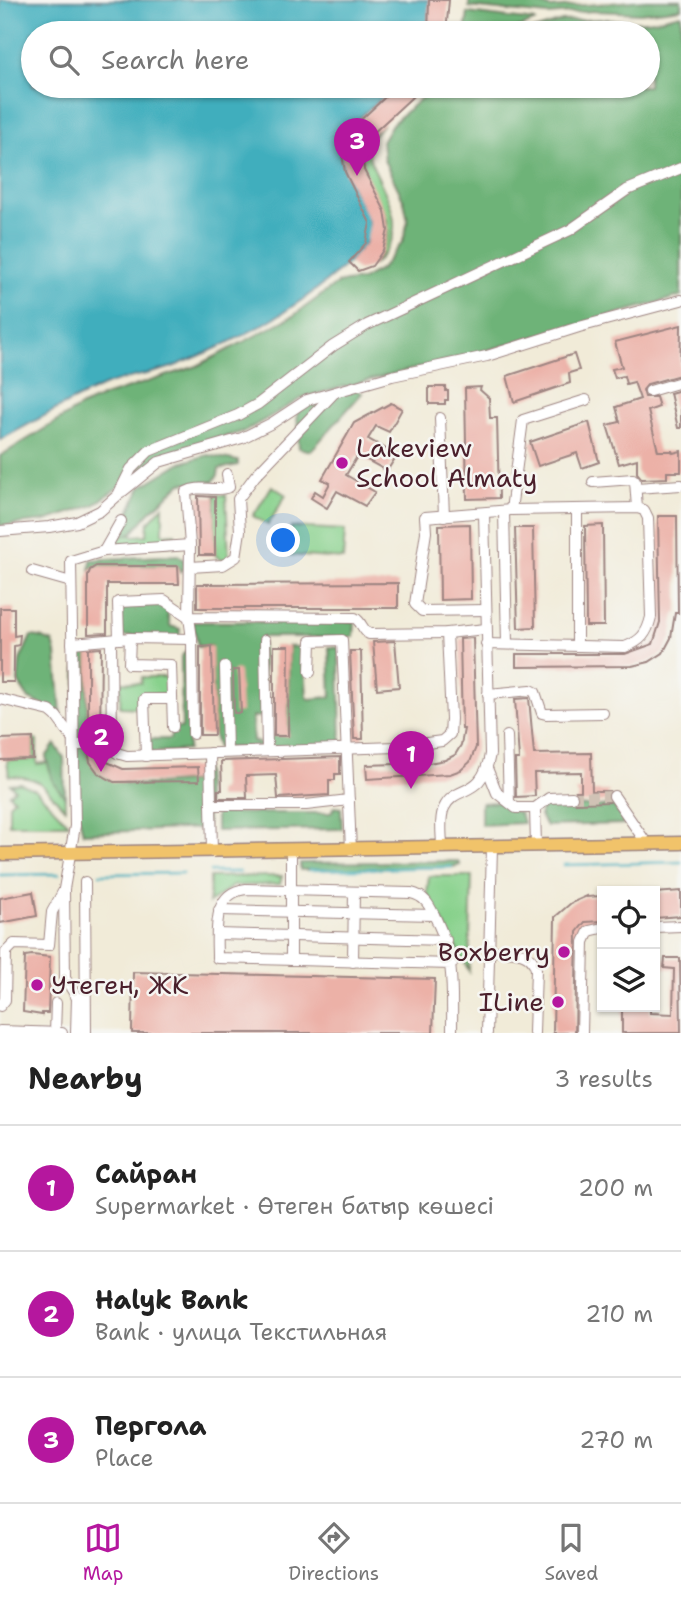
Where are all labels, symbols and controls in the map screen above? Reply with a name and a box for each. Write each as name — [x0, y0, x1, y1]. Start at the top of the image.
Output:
search box — [21, 21, 660, 98]
icon: search — [45, 41, 83, 79]
text: Search here — [101, 42, 250, 77]
pin: 3 — [334, 118, 380, 176]
place label: Lakeview School Almaty — [356, 430, 537, 495]
marker: Lakeview School Almaty — [334, 455, 350, 471]
your location — [266, 523, 300, 557]
pin: 2 — [78, 714, 124, 772]
pin: 1 — [388, 731, 434, 789]
map controls — [597, 886, 660, 1012]
button: locate — [597, 886, 660, 949]
place label: Boxberry — [438, 934, 550, 969]
marker: Boxberry — [556, 944, 572, 960]
button: layers — [597, 949, 660, 1012]
place label: Утеген, ЖК — [51, 967, 189, 1002]
marker: Утеген, ЖК — [29, 977, 45, 993]
place label: ILine — [479, 984, 544, 1019]
marker: ILine — [550, 994, 566, 1010]
text: Nearby — [28, 1058, 143, 1099]
text: 3 results — [554, 1064, 653, 1094]
text: Сайран — [95, 1156, 197, 1191]
text: 1 — [46, 1173, 56, 1203]
text: 200 m — [578, 1173, 653, 1203]
text: Supermarket · Өтеген батыр көшесі — [95, 1191, 494, 1221]
text: Halyk Bank — [95, 1282, 249, 1317]
text: 2 — [43, 1299, 59, 1329]
text: 210 m — [585, 1299, 653, 1329]
text: Bank · улица Текстильная — [95, 1317, 387, 1347]
text: Пергола — [95, 1408, 207, 1443]
text: 3 — [43, 1425, 59, 1455]
text: 270 m — [579, 1425, 653, 1455]
text: Place — [95, 1443, 154, 1473]
tab: Map — [83, 1519, 123, 1586]
tab: Directions — [289, 1519, 379, 1586]
tab: Saved — [544, 1519, 598, 1586]

